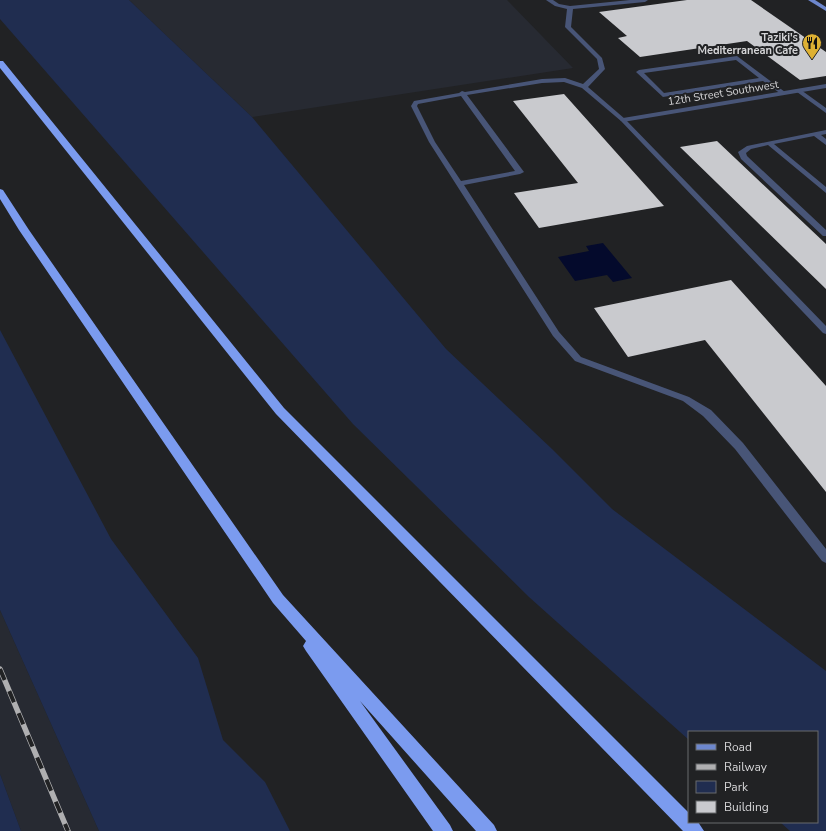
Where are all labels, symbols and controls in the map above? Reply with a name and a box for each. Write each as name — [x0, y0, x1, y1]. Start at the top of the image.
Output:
place label: Taziki's Mediterranean Cafe — [697, 30, 798, 58]
restaurant icon: Taziki's Mediterranean Cafe — [801, 32, 823, 60]
street label: 12th Street Southwest — [666, 77, 780, 109]
legend — [688, 731, 818, 823]
text: Road — [724, 739, 752, 755]
text: Railway — [724, 759, 768, 775]
text: Park — [724, 779, 749, 795]
text: Building — [724, 799, 769, 815]

